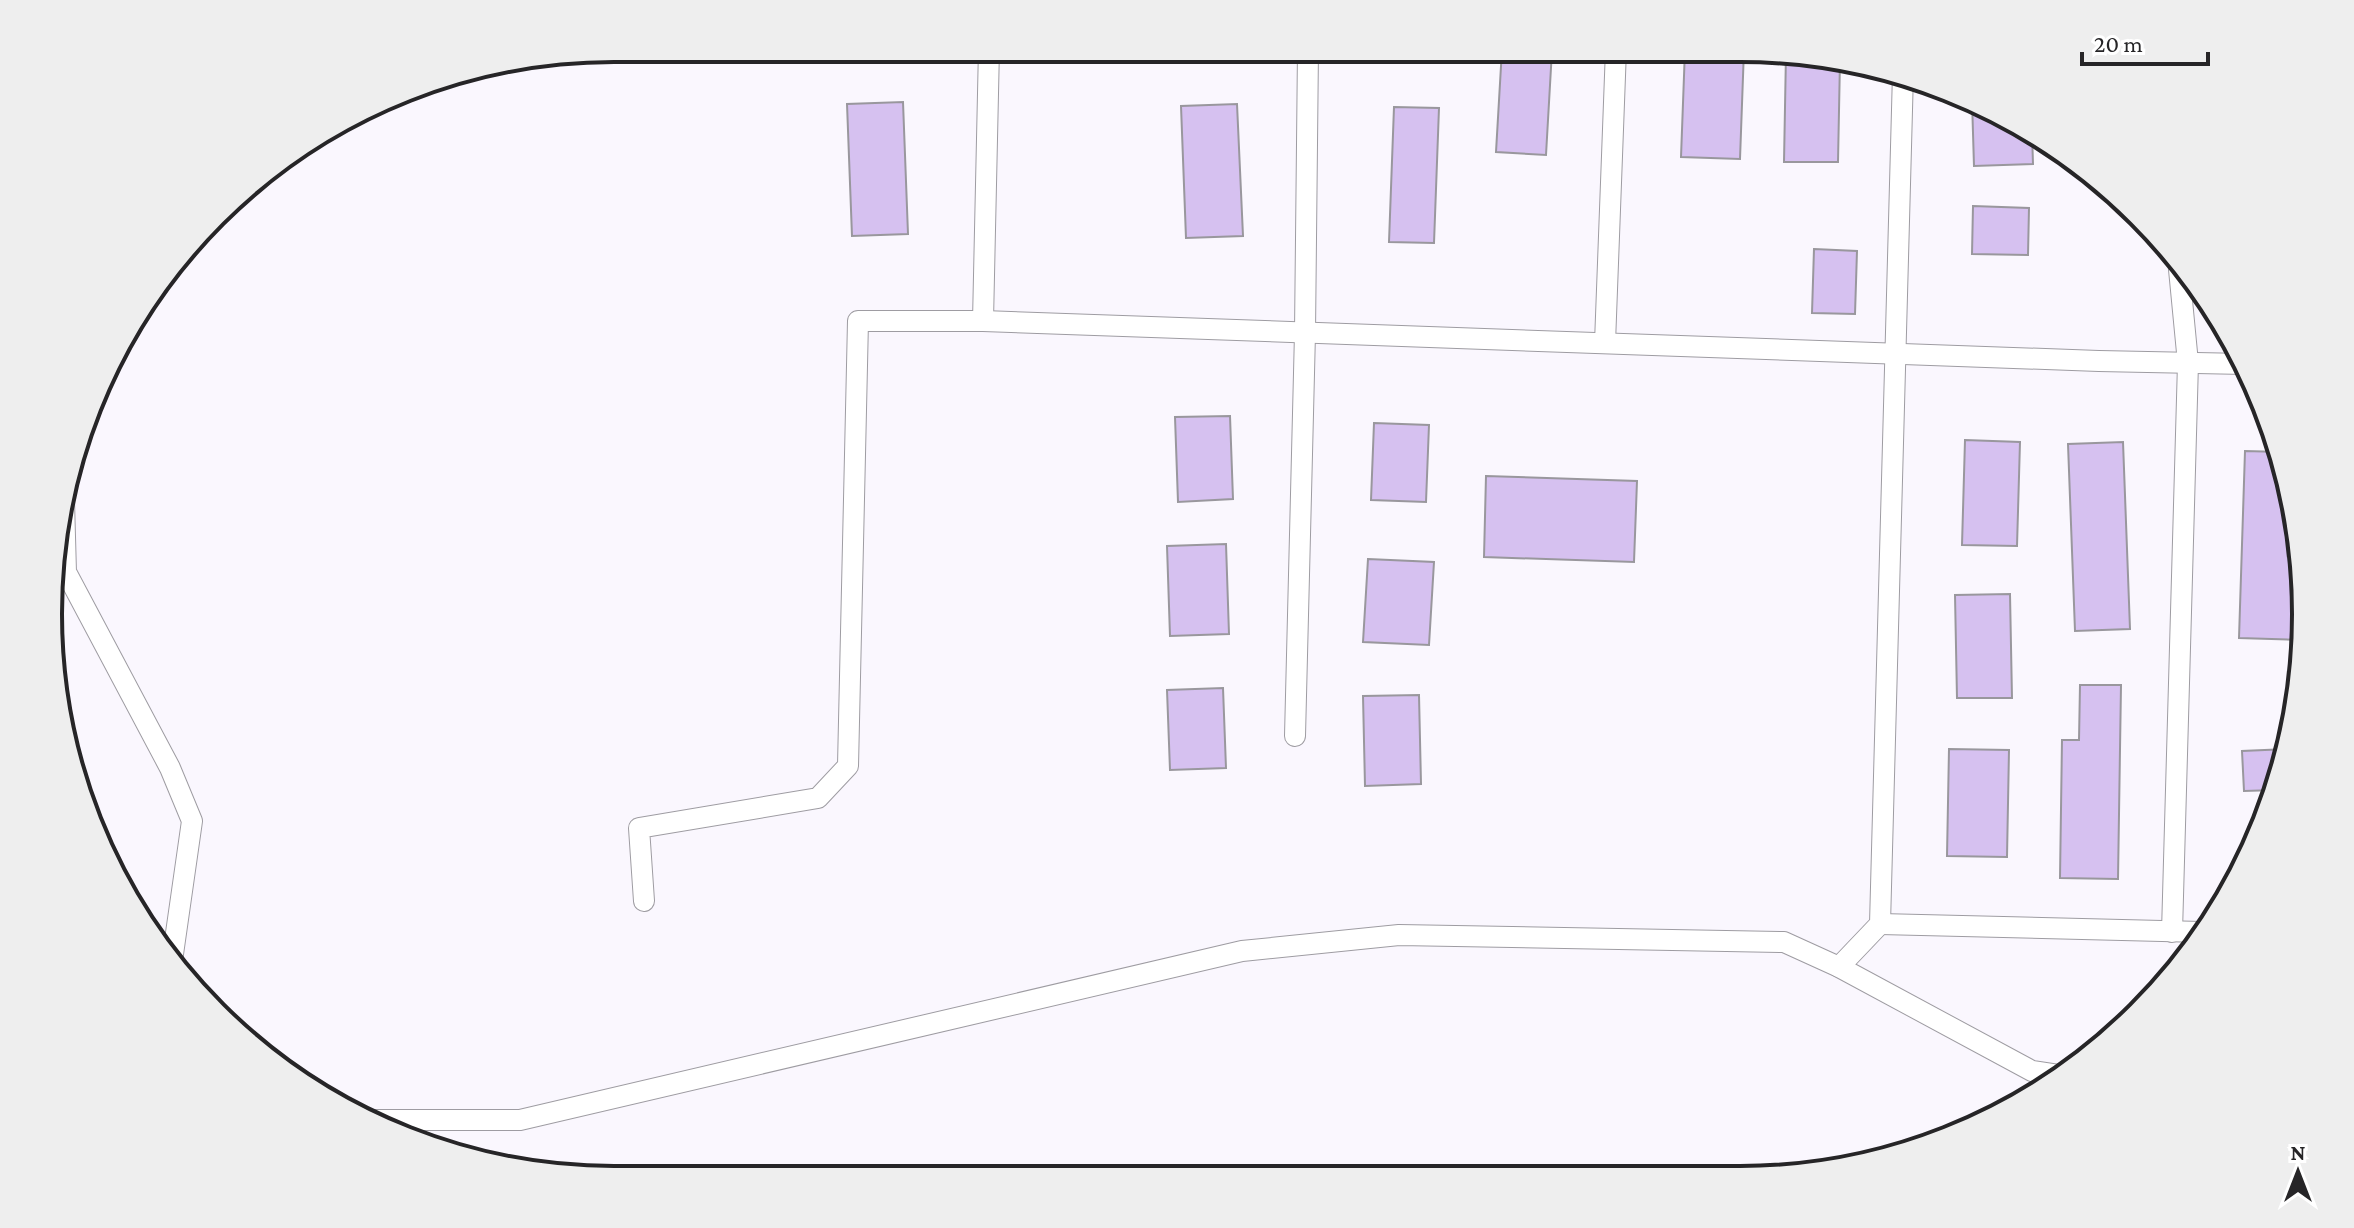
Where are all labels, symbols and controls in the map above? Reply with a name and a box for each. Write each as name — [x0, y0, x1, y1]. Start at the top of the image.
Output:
scale bar — [2082, 16, 2208, 66]
text: 20 m — [2094, 30, 2143, 57]
north arrow — [2258, 1132, 2338, 1212]
text: N — [2291, 1140, 2306, 1165]

